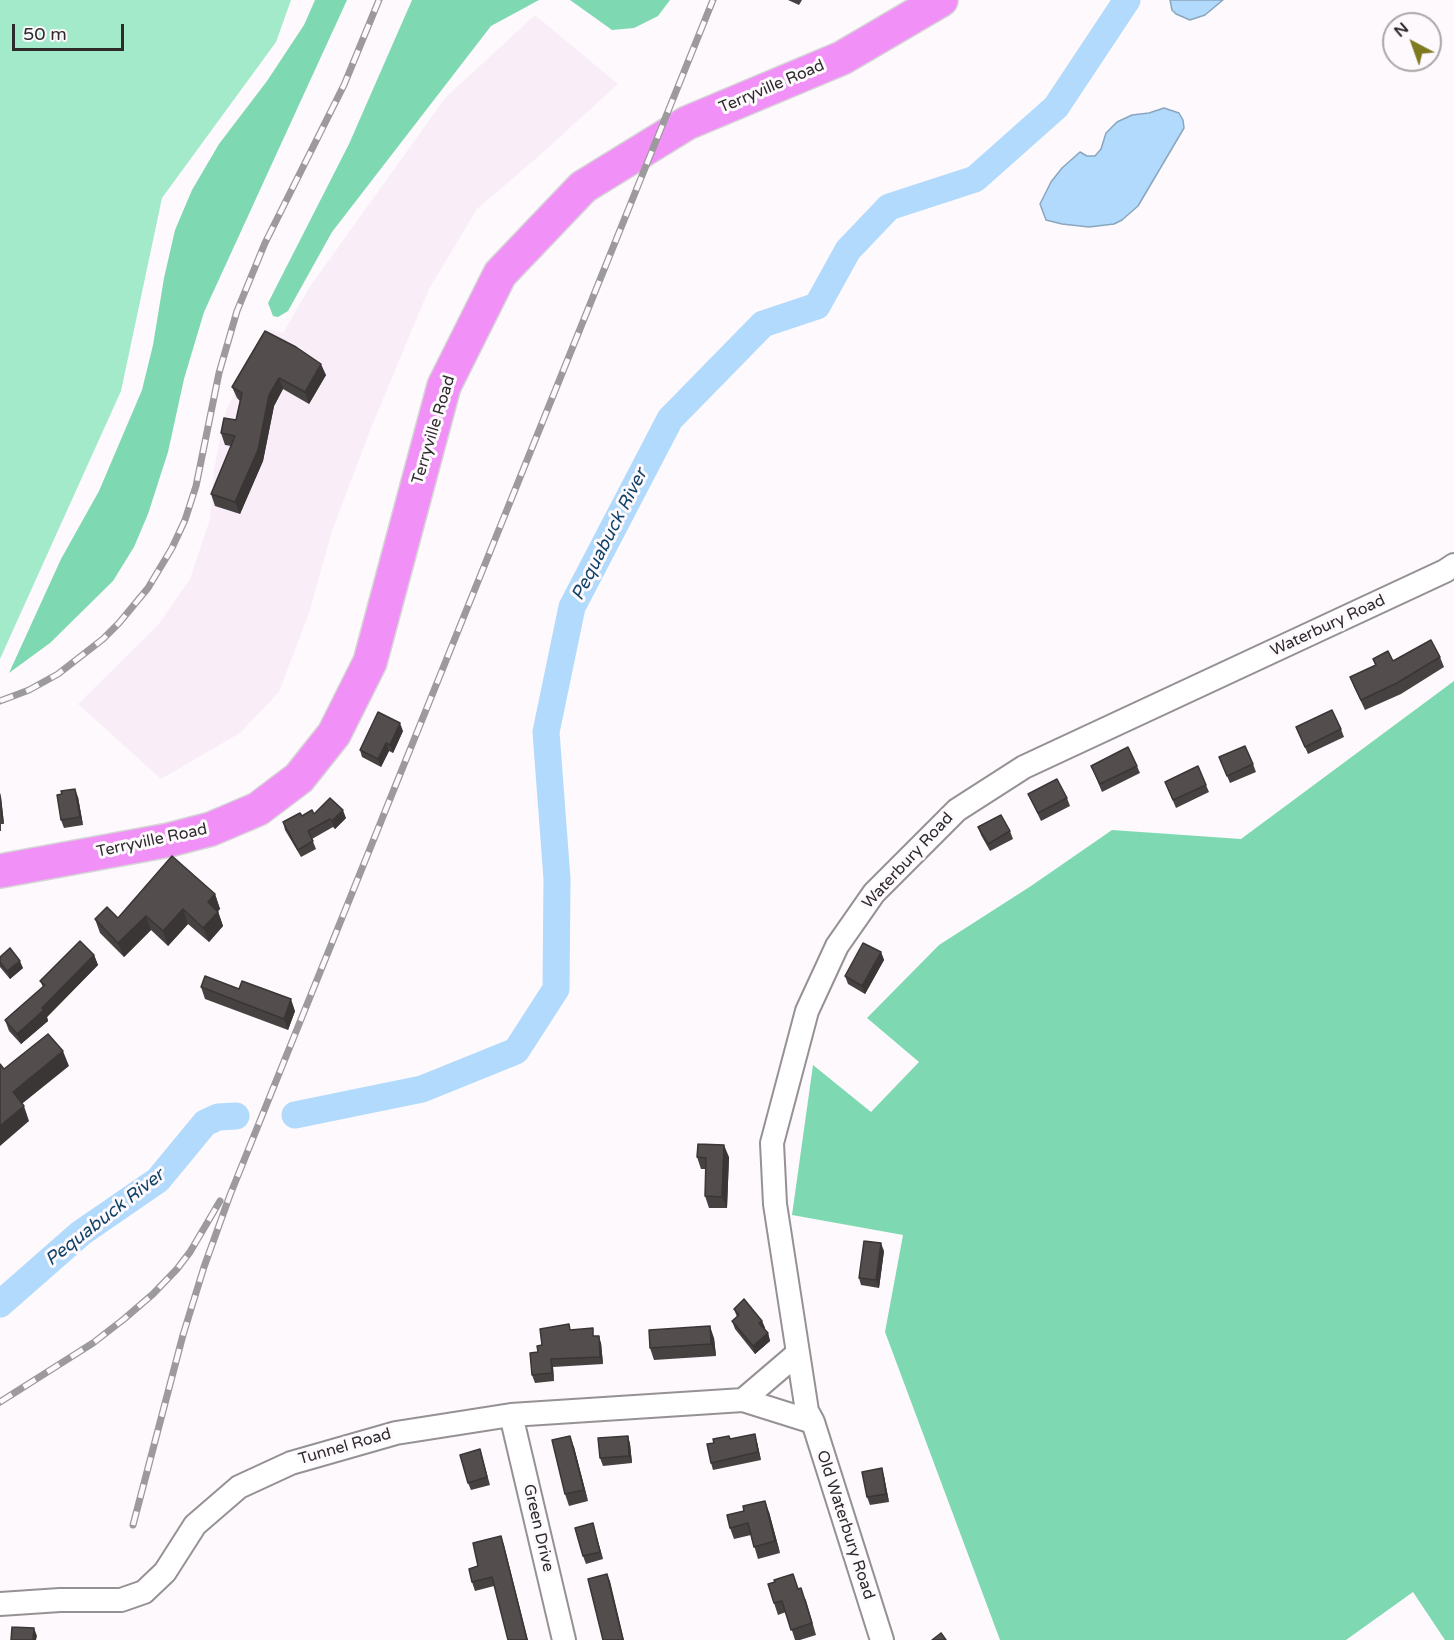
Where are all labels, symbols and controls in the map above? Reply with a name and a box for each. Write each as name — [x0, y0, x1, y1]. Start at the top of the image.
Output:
scale bar — [15, 12, 128, 50]
north arrow — [1382, 12, 1442, 72]
text: N — [1390, 18, 1413, 42]
text: 50 m — [23, 23, 67, 45]
street label: Terryville Road — [716, 56, 828, 118]
street label: Terryville Road — [408, 373, 460, 487]
water label: Pequabuck River — [568, 466, 652, 604]
street label: Waterbury Road — [1268, 591, 1388, 661]
street label: Waterbury Road — [859, 809, 957, 913]
street label: Terryville Road — [95, 820, 209, 862]
water label: Pequabuck River — [41, 1165, 169, 1271]
street label: Tunnel Road — [296, 1425, 394, 1469]
street label: Old Waterbury Road — [812, 1448, 878, 1602]
street label: Green Drive — [519, 1482, 557, 1574]

